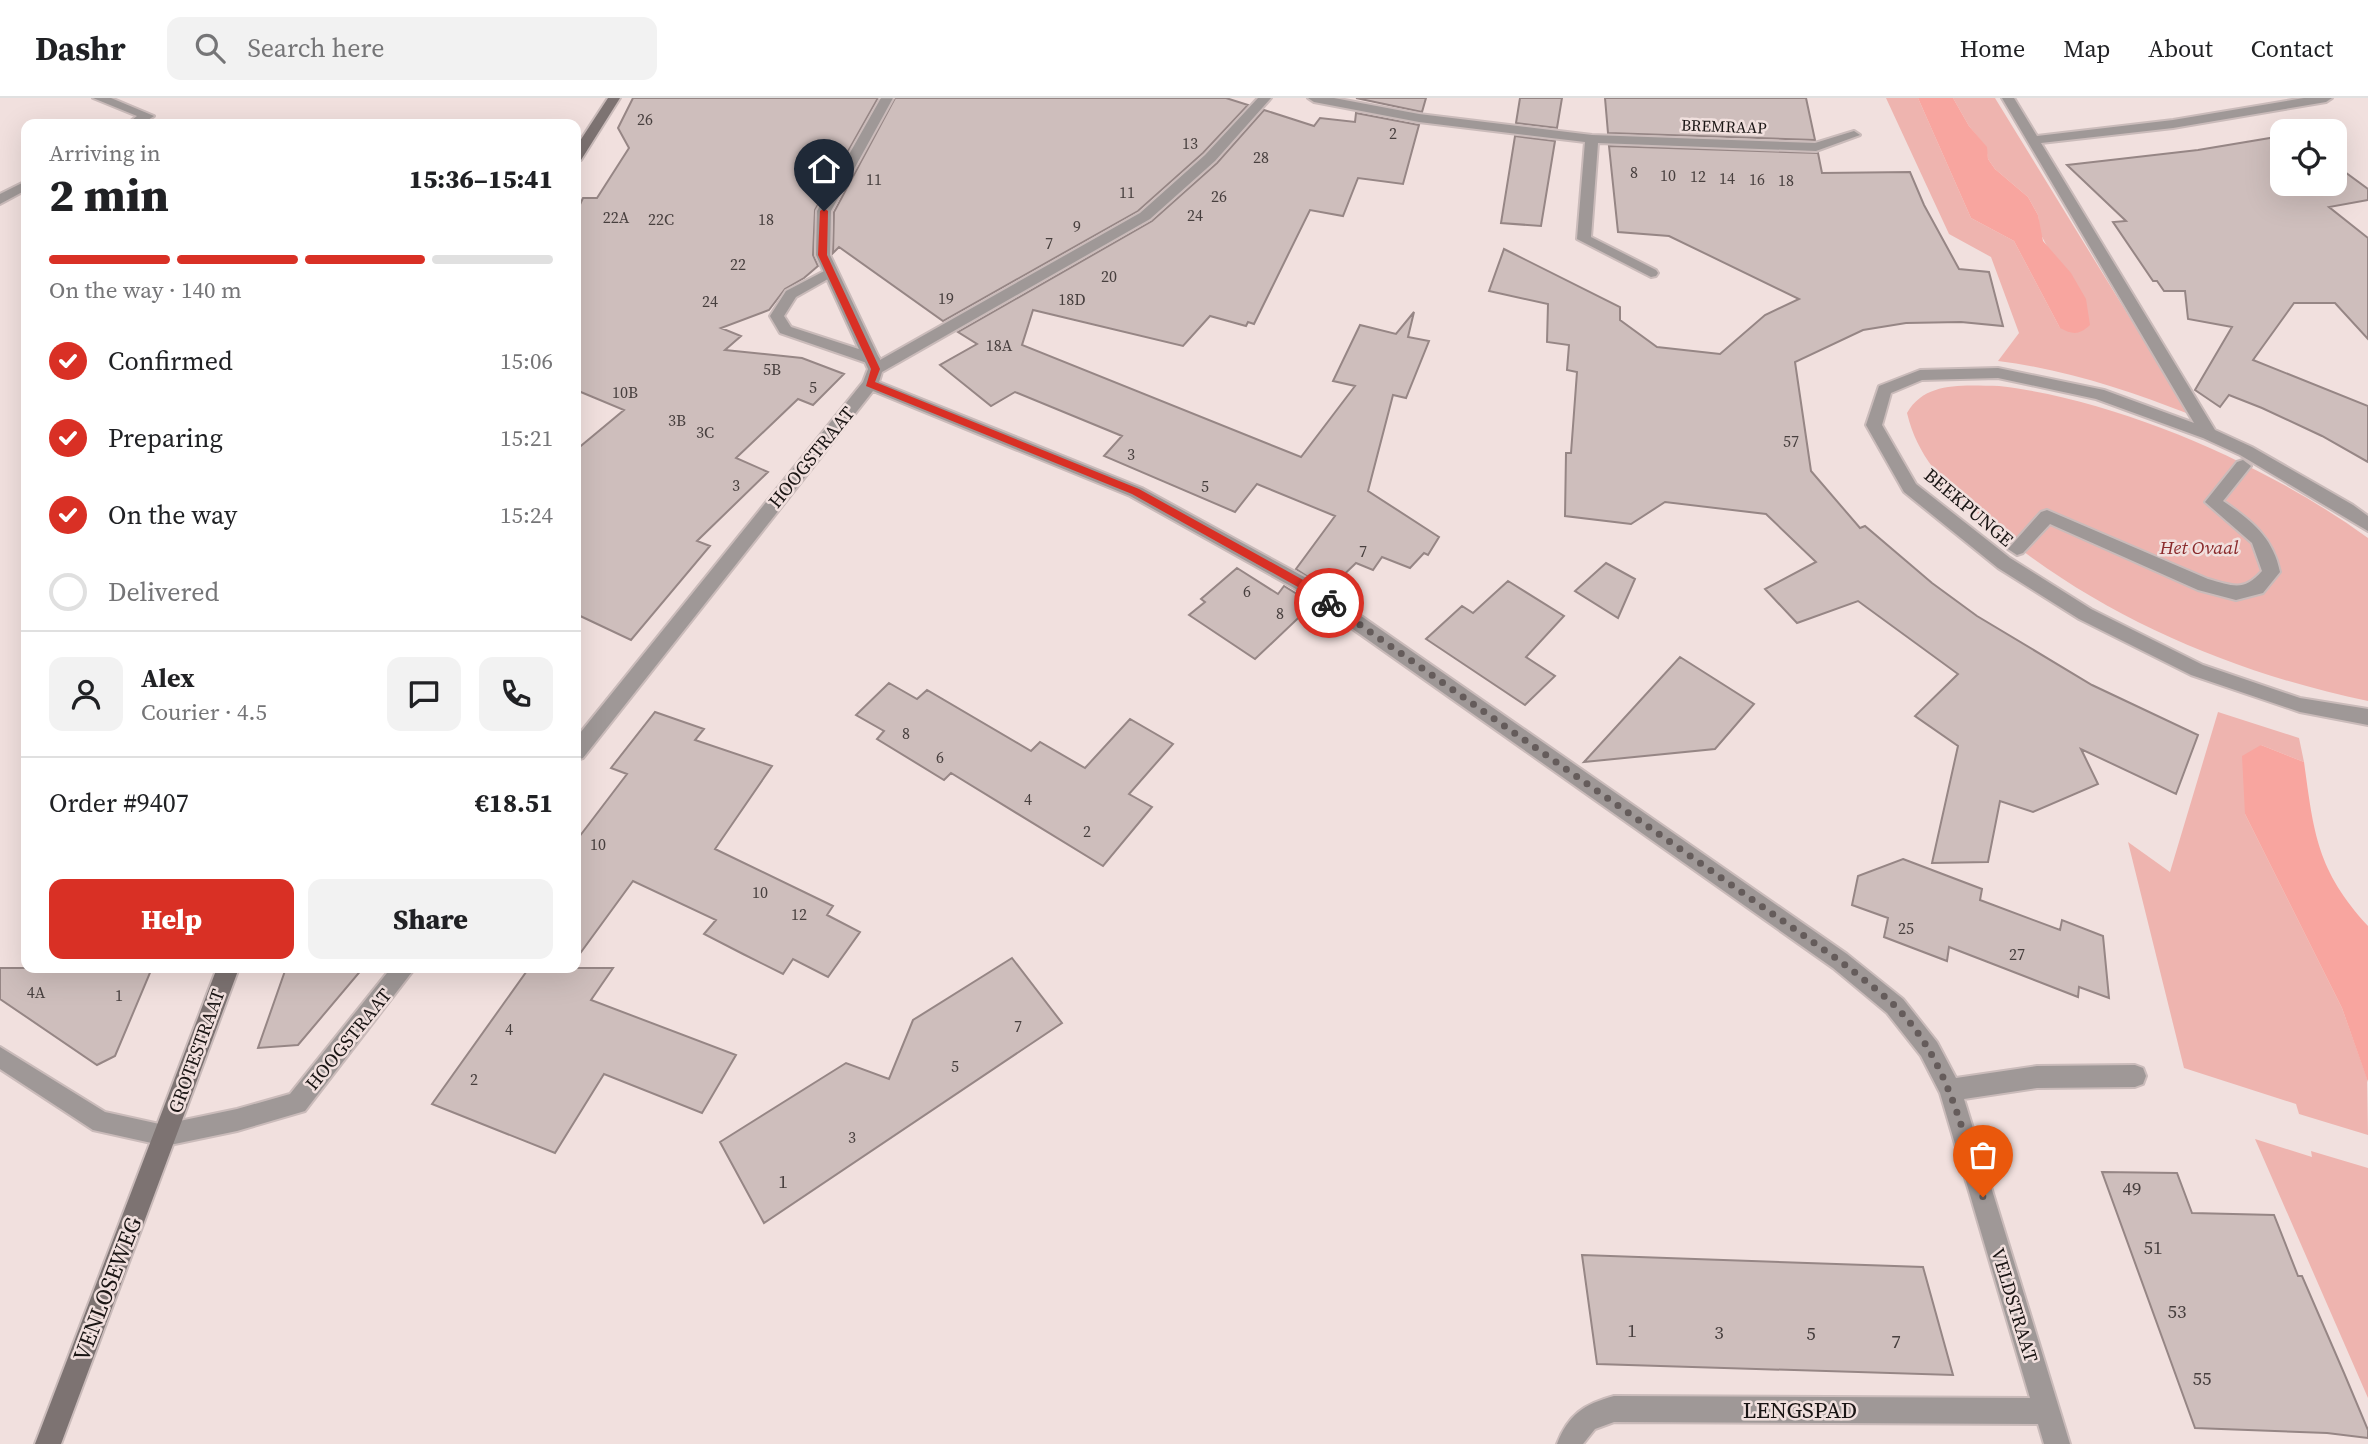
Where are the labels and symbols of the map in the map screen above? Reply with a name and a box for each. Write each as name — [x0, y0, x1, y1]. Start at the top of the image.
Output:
house number: 26 — [637, 108, 653, 130]
street label: BREMRAAP — [1681, 114, 1768, 139]
house number: 2 — [1389, 122, 1397, 144]
house number: 13 — [1182, 132, 1198, 154]
pin — [794, 139, 854, 211]
house number: 28 — [1253, 146, 1269, 168]
house number: 8 — [1630, 161, 1638, 183]
house number: 10 — [1660, 164, 1676, 186]
house number: 12 — [1690, 165, 1706, 187]
house number: 14 — [1719, 167, 1735, 189]
house number: 11 — [866, 168, 882, 190]
house number: 16 — [1749, 168, 1765, 190]
house number: 18 — [1778, 169, 1794, 191]
house number: 11 — [1119, 181, 1135, 203]
house number: 26 — [1211, 185, 1227, 207]
house number: 24 — [1187, 204, 1203, 226]
house number: 22A — [603, 206, 630, 228]
house number: 22C — [648, 208, 674, 230]
house number: 18 — [758, 208, 774, 230]
house number: 9 — [1073, 215, 1081, 237]
house number: 7 — [1045, 232, 1053, 254]
house number: 22 — [730, 253, 746, 275]
house number: 20 — [1101, 265, 1117, 287]
house number: 19 — [938, 287, 954, 309]
house number: 18D — [1058, 288, 1086, 310]
house number: 24 — [702, 290, 718, 312]
house number: 18A — [986, 334, 1013, 356]
house number: 5B — [763, 358, 781, 380]
house number: 5 — [809, 376, 817, 398]
house number: 10B — [612, 381, 638, 403]
street label: HOOGSTRAAT — [762, 400, 860, 513]
house number: 3B — [668, 409, 686, 431]
house number: 3C — [696, 421, 714, 443]
house number: 57 — [1783, 430, 1799, 452]
house number: 3 — [1127, 443, 1135, 465]
street label: BEEKPUNGE — [1919, 462, 2019, 552]
house number: 3 — [732, 474, 740, 496]
house number: 5 — [1201, 475, 1209, 497]
park label: Het Ovaal — [2158, 534, 2239, 560]
house number: 7 — [1359, 540, 1367, 562]
courier — [1294, 568, 1364, 638]
house number: 6 — [1243, 580, 1251, 602]
house number: 8 — [1276, 602, 1284, 624]
house number: 8 — [902, 722, 910, 744]
house number: 6 — [936, 746, 944, 768]
house number: 4 — [1024, 788, 1032, 810]
house number: 2 — [1083, 820, 1091, 842]
house number: 10 — [590, 833, 606, 855]
house number: 10 — [752, 881, 768, 903]
house number: 12 — [791, 903, 807, 925]
house number: 25 — [1898, 917, 1914, 939]
house number: 27 — [2009, 943, 2025, 965]
house number: 4A — [27, 981, 46, 1003]
street label: HOOGSTRAAT — [299, 982, 397, 1095]
house number: 1 — [115, 984, 123, 1006]
street label: GROTESTRAAT — [162, 985, 231, 1117]
house number: 7 — [1014, 1015, 1022, 1037]
house number: 4 — [505, 1018, 513, 1040]
house number: 5 — [951, 1055, 959, 1077]
house number: 2 — [470, 1068, 478, 1090]
pin — [1953, 1125, 2013, 1197]
house number: 3 — [848, 1126, 856, 1148]
house number: 1 — [778, 1168, 788, 1194]
house number: 49 — [2122, 1175, 2142, 1201]
street label: VENLOSEWEG — [65, 1212, 149, 1366]
house number: 51 — [2143, 1234, 2163, 1260]
street label: VELDSTRAAT — [1985, 1245, 2045, 1366]
house number: 53 — [2167, 1298, 2187, 1324]
house number: 1 — [1627, 1317, 1637, 1343]
house number: 3 — [1714, 1319, 1724, 1345]
house number: 5 — [1806, 1320, 1816, 1346]
house number: 7 — [1891, 1328, 1901, 1354]
house number: 55 — [2192, 1365, 2212, 1391]
street label: LENGSPAD — [1743, 1394, 1857, 1426]

